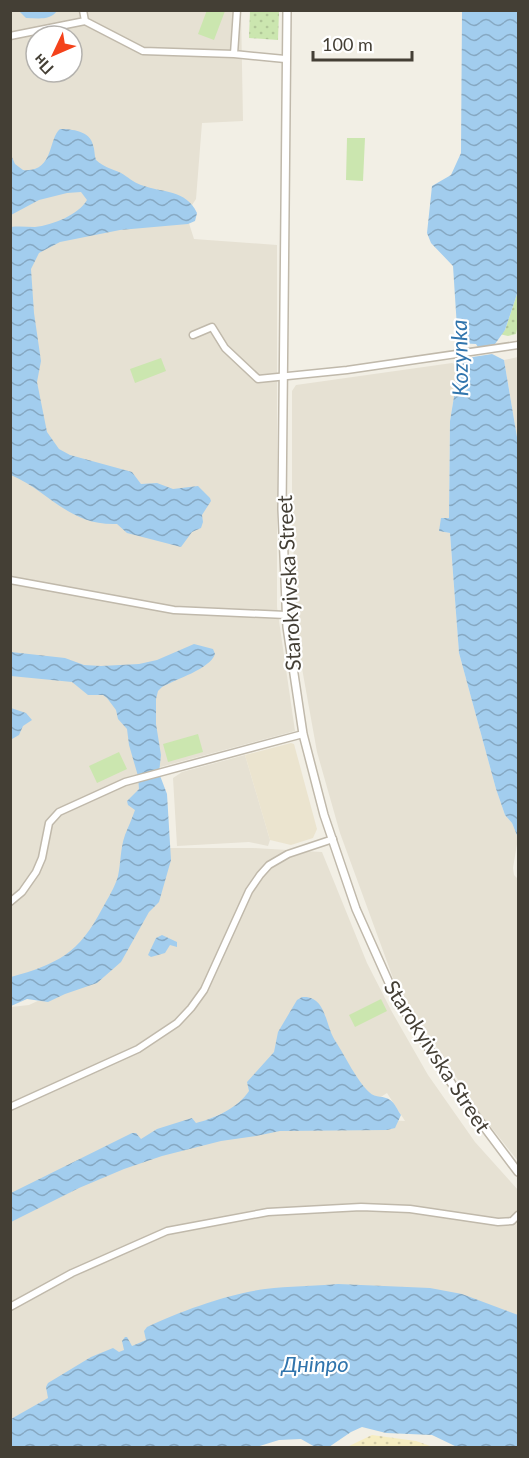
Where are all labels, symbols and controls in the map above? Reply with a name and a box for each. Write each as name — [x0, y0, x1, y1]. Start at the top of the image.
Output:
north arrow — [24, 24, 84, 84]
scale bar — [313, 24, 412, 62]
text: 100 m — [322, 33, 373, 55]
text: Пн — [29, 51, 57, 79]
water label: Kozynka — [445, 319, 473, 397]
street label: Starokyivska Street — [271, 494, 305, 672]
street label: Starokyivska Street — [380, 975, 497, 1137]
water label: Дніпро — [279, 1350, 349, 1377]

